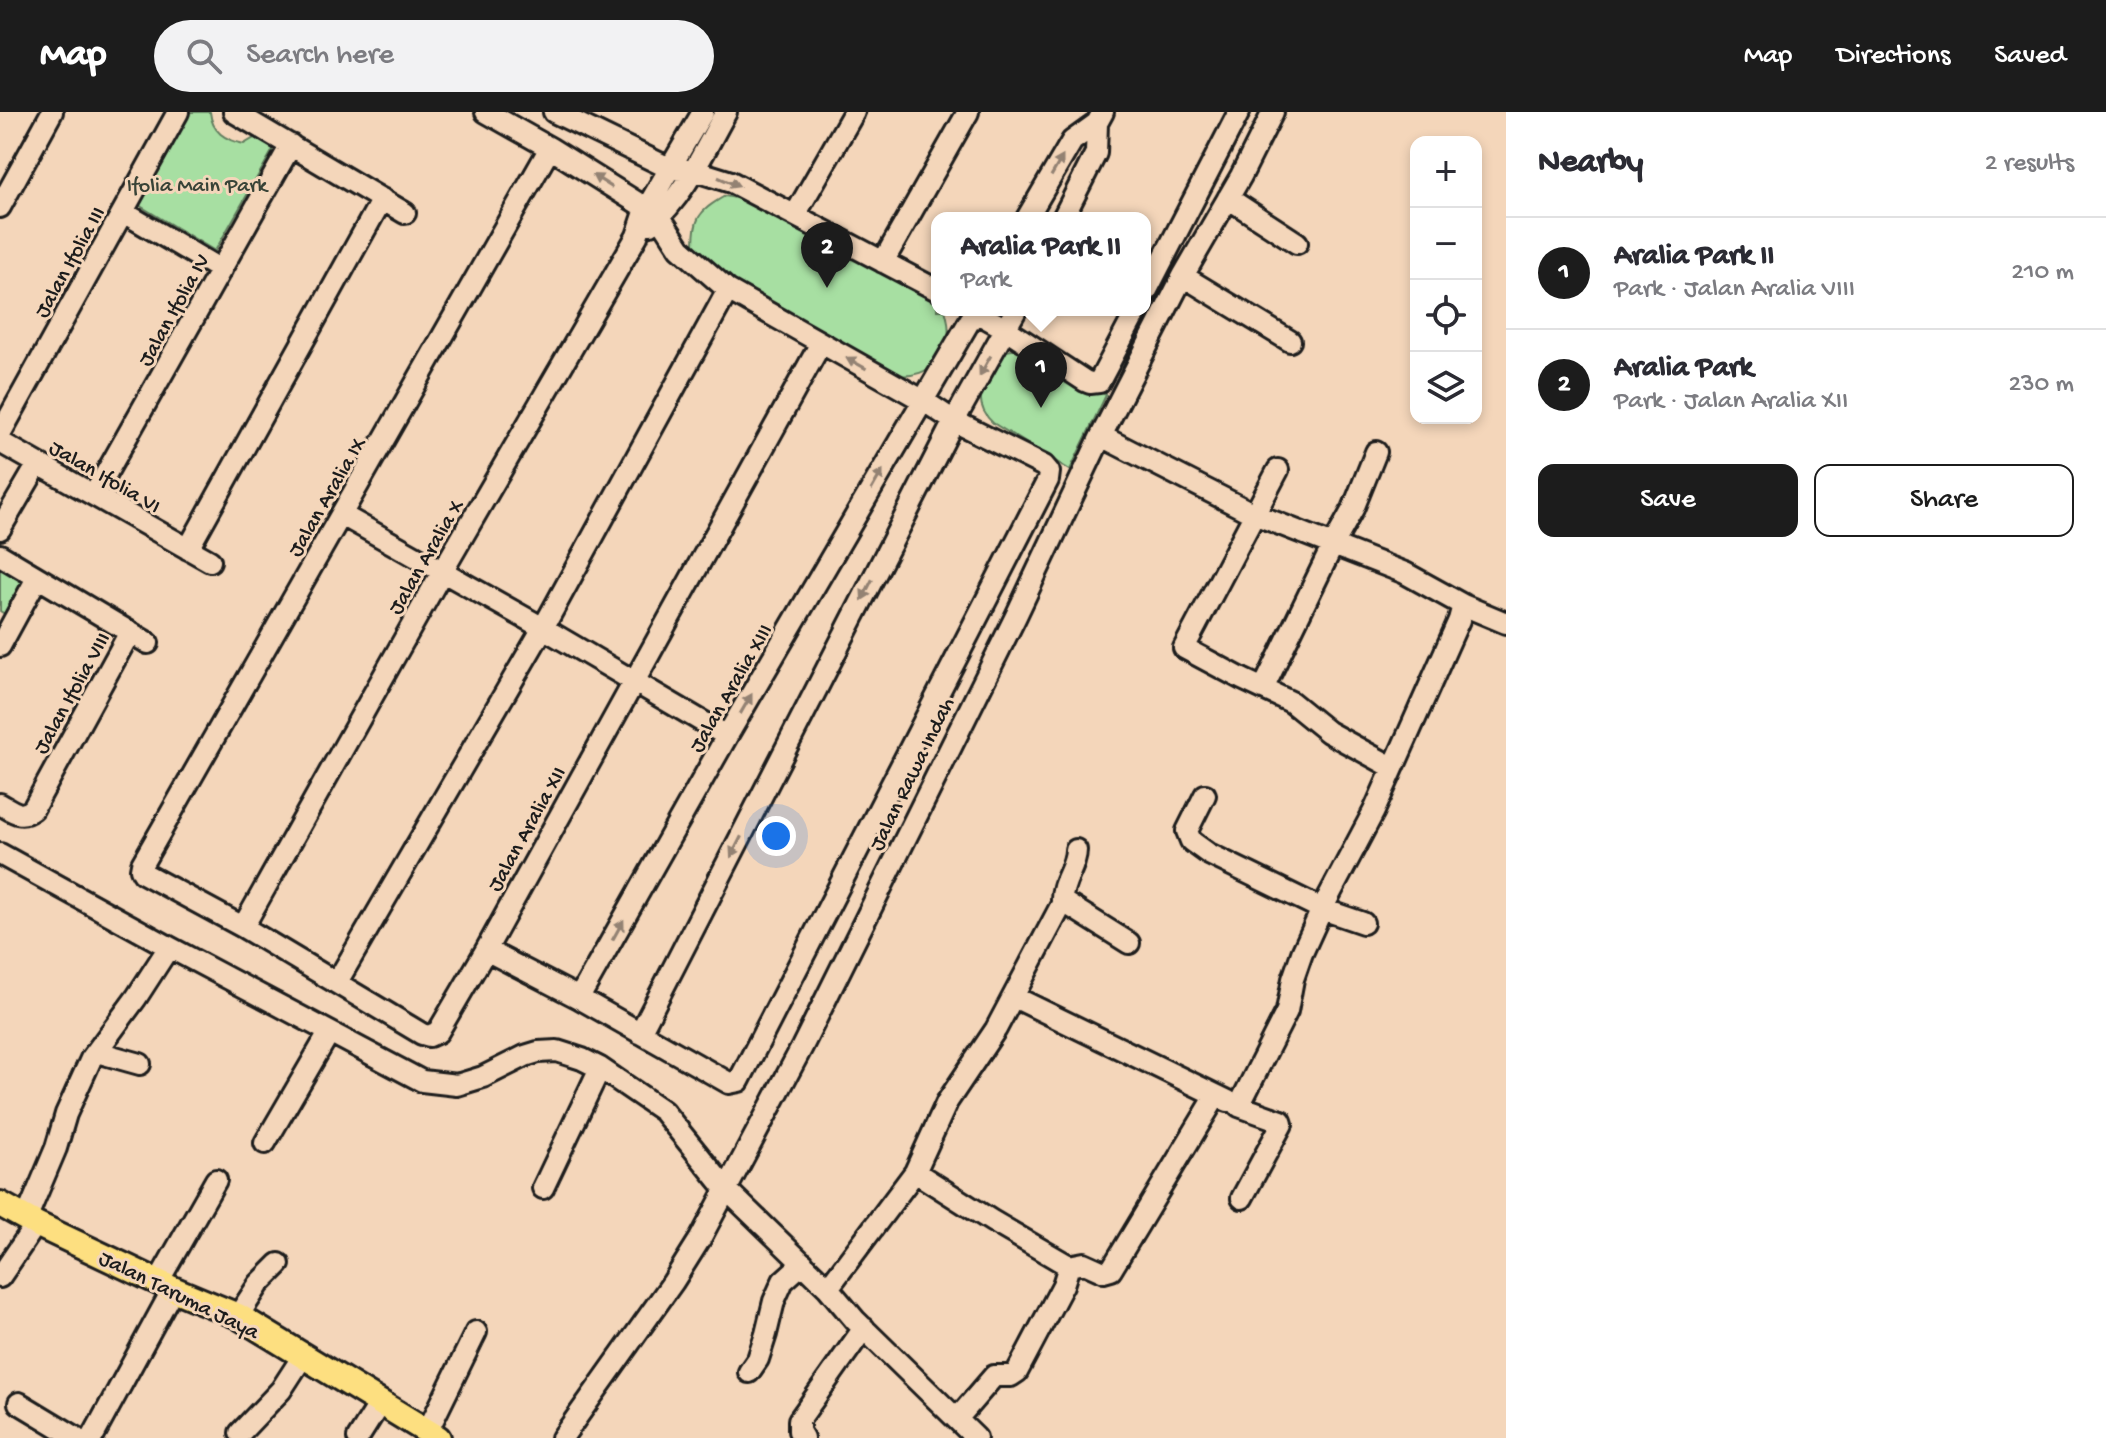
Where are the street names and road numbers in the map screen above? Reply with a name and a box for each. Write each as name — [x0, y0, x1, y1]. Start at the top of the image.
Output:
street label: Jalan Ifolia III — [30, 203, 113, 323]
street label: Jalan Ifolia IV — [134, 250, 217, 372]
street label: Jalan Aralia IX — [284, 433, 374, 562]
street label: Jalan Ifolia VI — [44, 436, 164, 521]
street label: Jalan Aralia X — [384, 495, 471, 620]
street label: Jalan Aralia XIII — [685, 620, 780, 758]
street label: Jalan Ifolia VIII — [29, 629, 118, 759]
street label: Jalan Rawa Indah — [865, 694, 962, 856]
street label: Jalan Aralia XII — [483, 763, 574, 897]
street label: Jalan Taruma Jaya — [94, 1246, 263, 1347]

